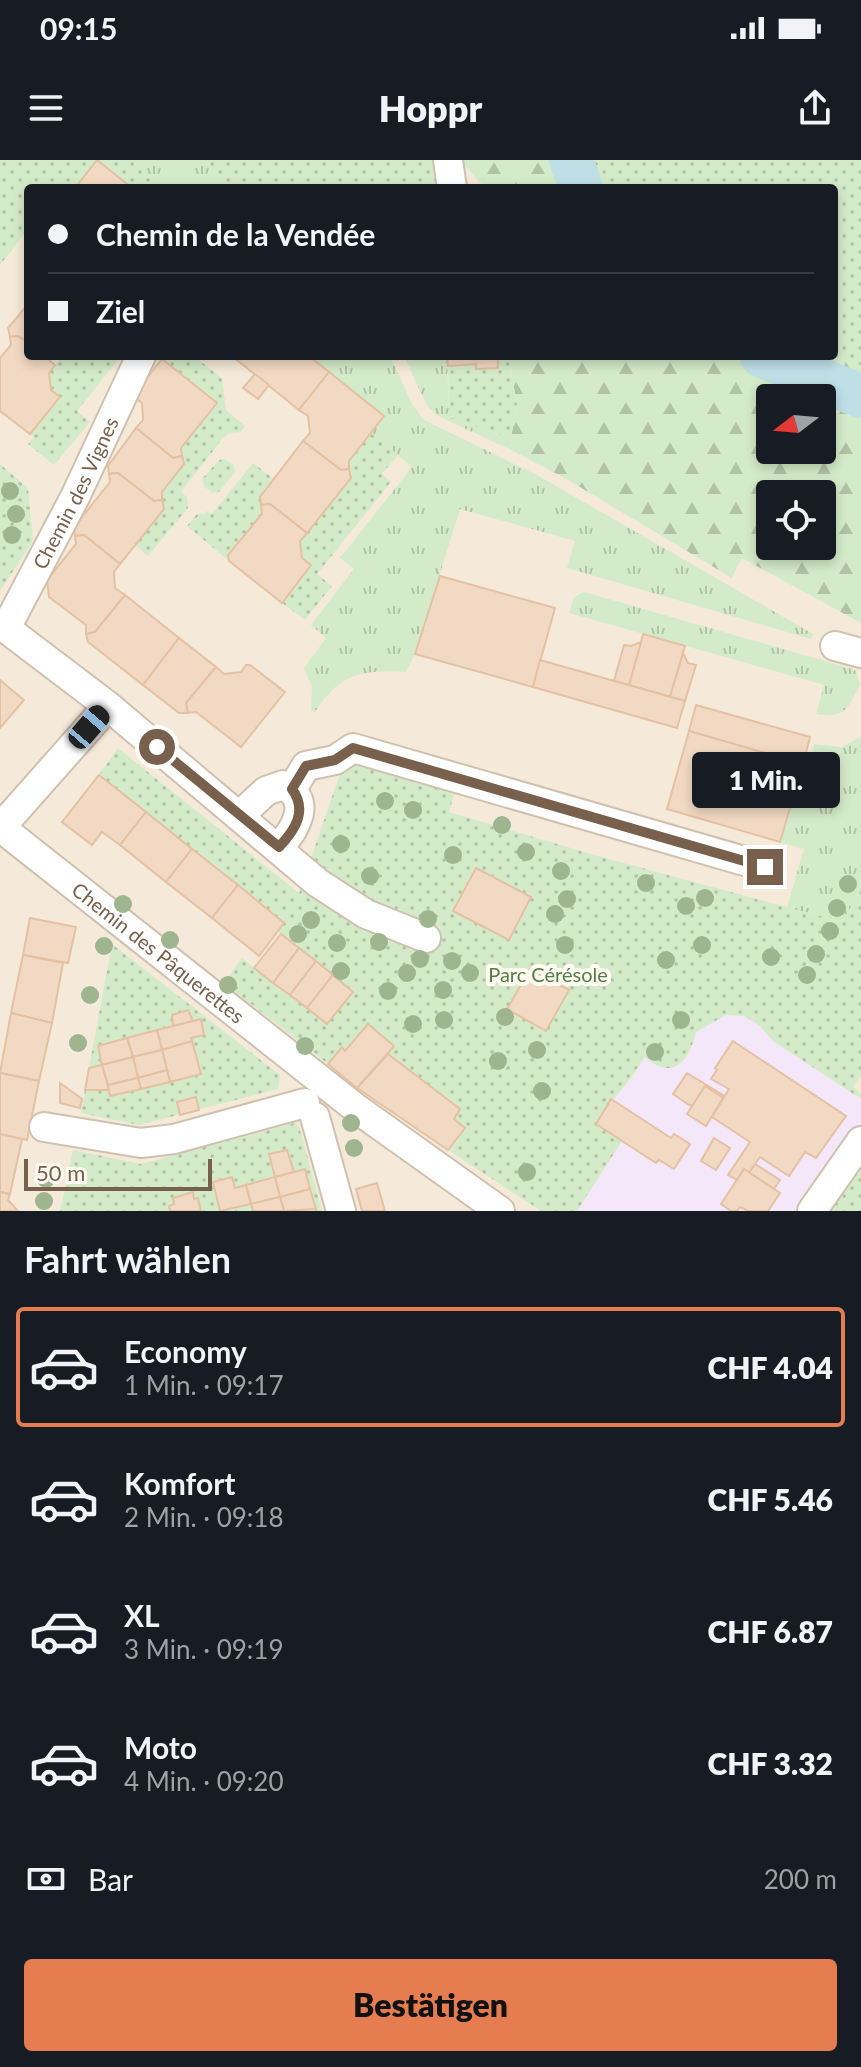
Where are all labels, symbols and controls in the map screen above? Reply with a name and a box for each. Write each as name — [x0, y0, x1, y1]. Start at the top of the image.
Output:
text: 09:15 — [40, 10, 117, 46]
icon: menu — [24, 86, 68, 130]
text: Hoppr — [379, 86, 482, 130]
icon: share — [793, 86, 837, 130]
text: Chemin de la Vendée — [96, 216, 375, 252]
text: Ziel — [96, 293, 145, 329]
north arrow — [756, 384, 836, 464]
map controls — [756, 384, 836, 560]
street label: Chemin des Vignes — [27, 413, 123, 573]
button: locate — [756, 480, 836, 560]
car — [64, 701, 114, 753]
route start — [139, 729, 175, 765]
callout: 1 Min. — [691, 751, 839, 807]
text: 1 Min. — [729, 764, 803, 796]
route end — [747, 849, 783, 885]
street label: Chemin des Pâquerettes — [67, 877, 250, 1028]
park label: Parc Cérésole — [488, 962, 608, 986]
scale bar — [24, 1155, 212, 1191]
text: 50 m — [36, 1159, 85, 1186]
text: Fahrt wählen — [24, 1237, 231, 1281]
icon: car — [28, 1331, 100, 1403]
text: Economy — [124, 1333, 247, 1369]
text: CHF 4.04 — [707, 1349, 833, 1385]
text: 1 Min. · 09:17 — [124, 1369, 283, 1401]
icon: car — [28, 1463, 100, 1535]
text: Komfort — [124, 1465, 235, 1501]
text: CHF 5.46 — [707, 1481, 833, 1517]
text: 2 Min. · 09:18 — [124, 1501, 283, 1533]
icon: car — [28, 1595, 100, 1667]
text: XL — [124, 1597, 160, 1633]
text: CHF 6.87 — [707, 1613, 833, 1649]
text: 3 Min. · 09:19 — [124, 1633, 283, 1665]
icon: car — [28, 1727, 100, 1799]
text: Moto — [124, 1729, 197, 1765]
text: CHF 3.32 — [707, 1745, 833, 1781]
text: 4 Min. · 09:20 — [124, 1765, 283, 1797]
icon: cash — [24, 1857, 68, 1901]
text: Bar — [88, 1861, 133, 1897]
text: 200 m — [764, 1863, 837, 1895]
button: Bestätigen — [24, 1959, 837, 2051]

